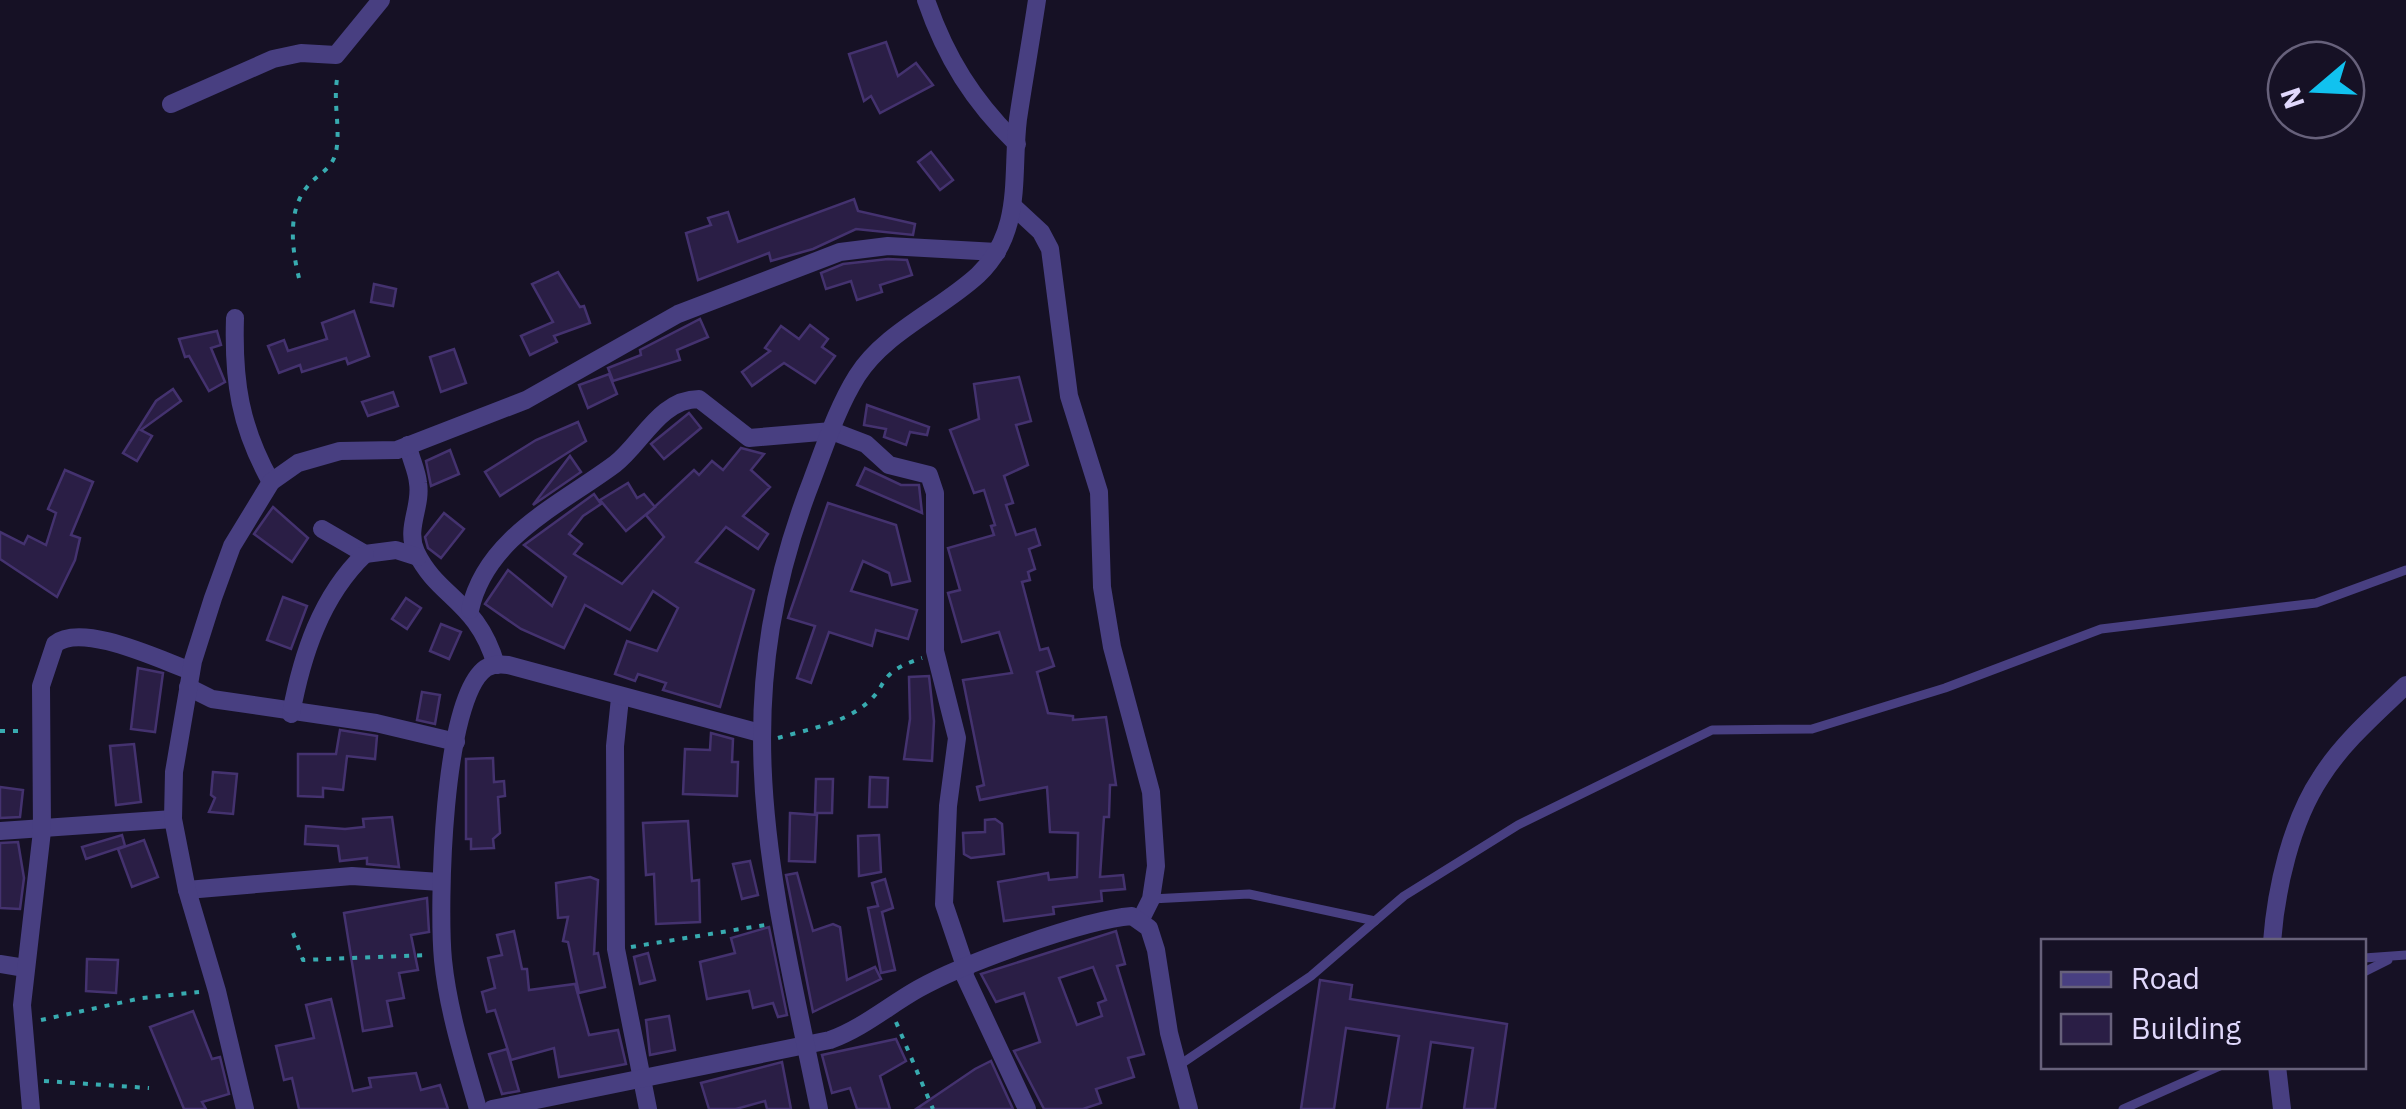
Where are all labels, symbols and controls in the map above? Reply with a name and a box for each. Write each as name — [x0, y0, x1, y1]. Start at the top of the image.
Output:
north arrow — [2266, 40, 2366, 140]
text: N — [2271, 83, 2313, 114]
legend — [2041, 939, 2366, 1069]
text: Road — [2131, 958, 2200, 997]
text: Building — [2131, 1008, 2241, 1047]

